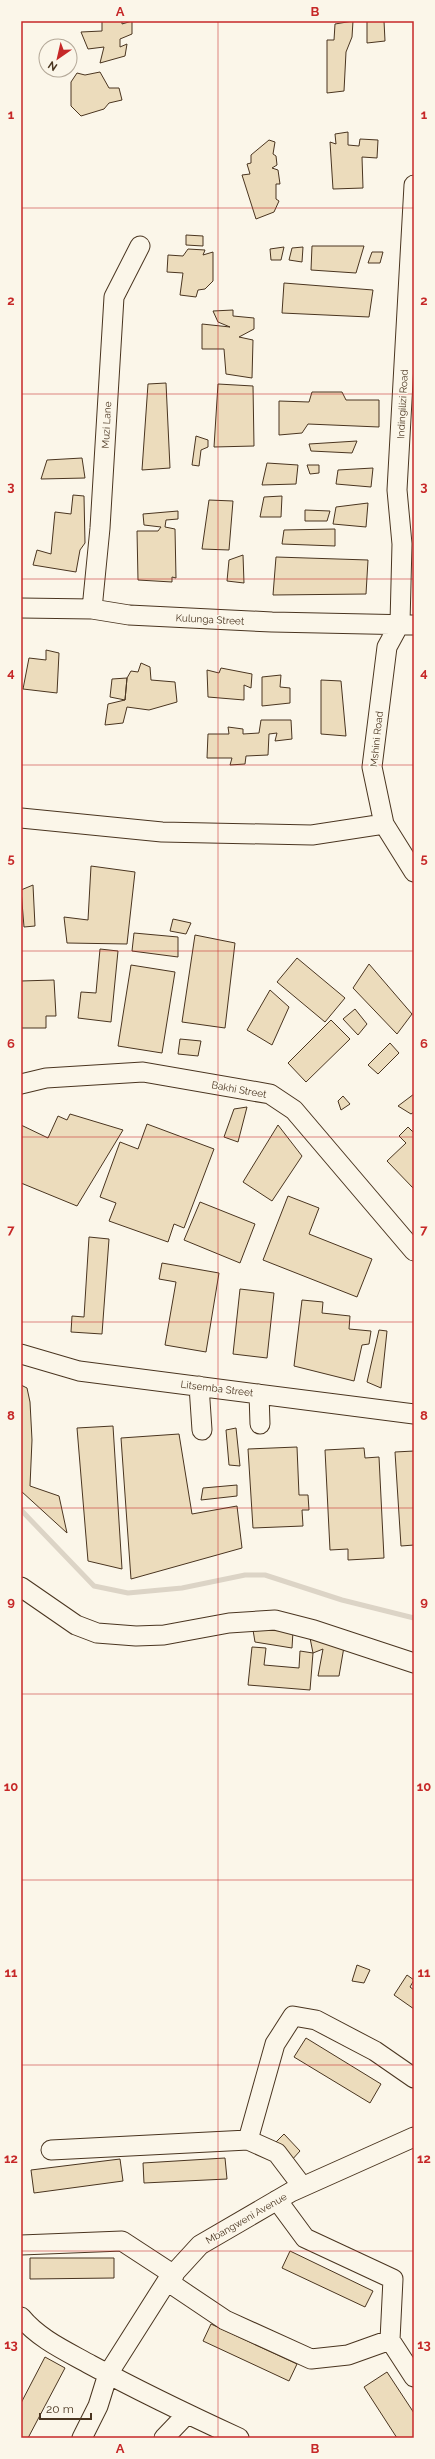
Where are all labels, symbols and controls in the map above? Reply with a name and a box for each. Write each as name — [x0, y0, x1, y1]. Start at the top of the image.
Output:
text: A — [116, 4, 125, 19]
text: B — [311, 4, 320, 19]
north arrow — [38, 38, 78, 78]
text: N — [46, 58, 60, 74]
text: 1 — [8, 107, 15, 122]
text: 1 — [421, 107, 428, 122]
text: 2 — [7, 293, 15, 308]
text: 2 — [420, 293, 428, 308]
street label: Indingilizi Road — [395, 369, 410, 439]
street label: Muzi Lane — [100, 401, 113, 449]
text: 3 — [7, 479, 15, 494]
text: 3 — [420, 479, 428, 494]
street label: Kulunga Street — [175, 612, 245, 627]
text: 4 — [7, 665, 15, 680]
text: 4 — [420, 665, 428, 680]
street label: Mshini Road — [368, 711, 385, 768]
text: 5 — [7, 851, 15, 866]
text: 5 — [420, 851, 428, 866]
text: 6 — [7, 1036, 15, 1051]
text: 6 — [420, 1036, 428, 1051]
street label: Bakhi Street — [211, 1079, 268, 1100]
text: 7 — [7, 1222, 15, 1237]
text: 7 — [420, 1222, 428, 1237]
street label: Litsemba Street — [180, 1379, 255, 1398]
text: 8 — [7, 1408, 15, 1423]
text: 8 — [420, 1408, 428, 1423]
text: 9 — [7, 1594, 15, 1609]
text: 9 — [420, 1594, 428, 1609]
text: 10 — [4, 1779, 18, 1794]
text: 10 — [417, 1779, 431, 1794]
text: 11 — [5, 1965, 18, 1980]
text: 11 — [418, 1965, 431, 1980]
text: 12 — [4, 2151, 18, 2166]
text: 12 — [417, 2151, 431, 2166]
street label: Mbangweni Avenue — [204, 2191, 289, 2246]
text: 13 — [4, 2337, 18, 2352]
text: 13 — [417, 2337, 431, 2352]
scale bar — [40, 2395, 91, 2421]
text: 20 m — [46, 2402, 74, 2416]
text: A — [116, 2441, 125, 2456]
text: B — [311, 2441, 320, 2456]

